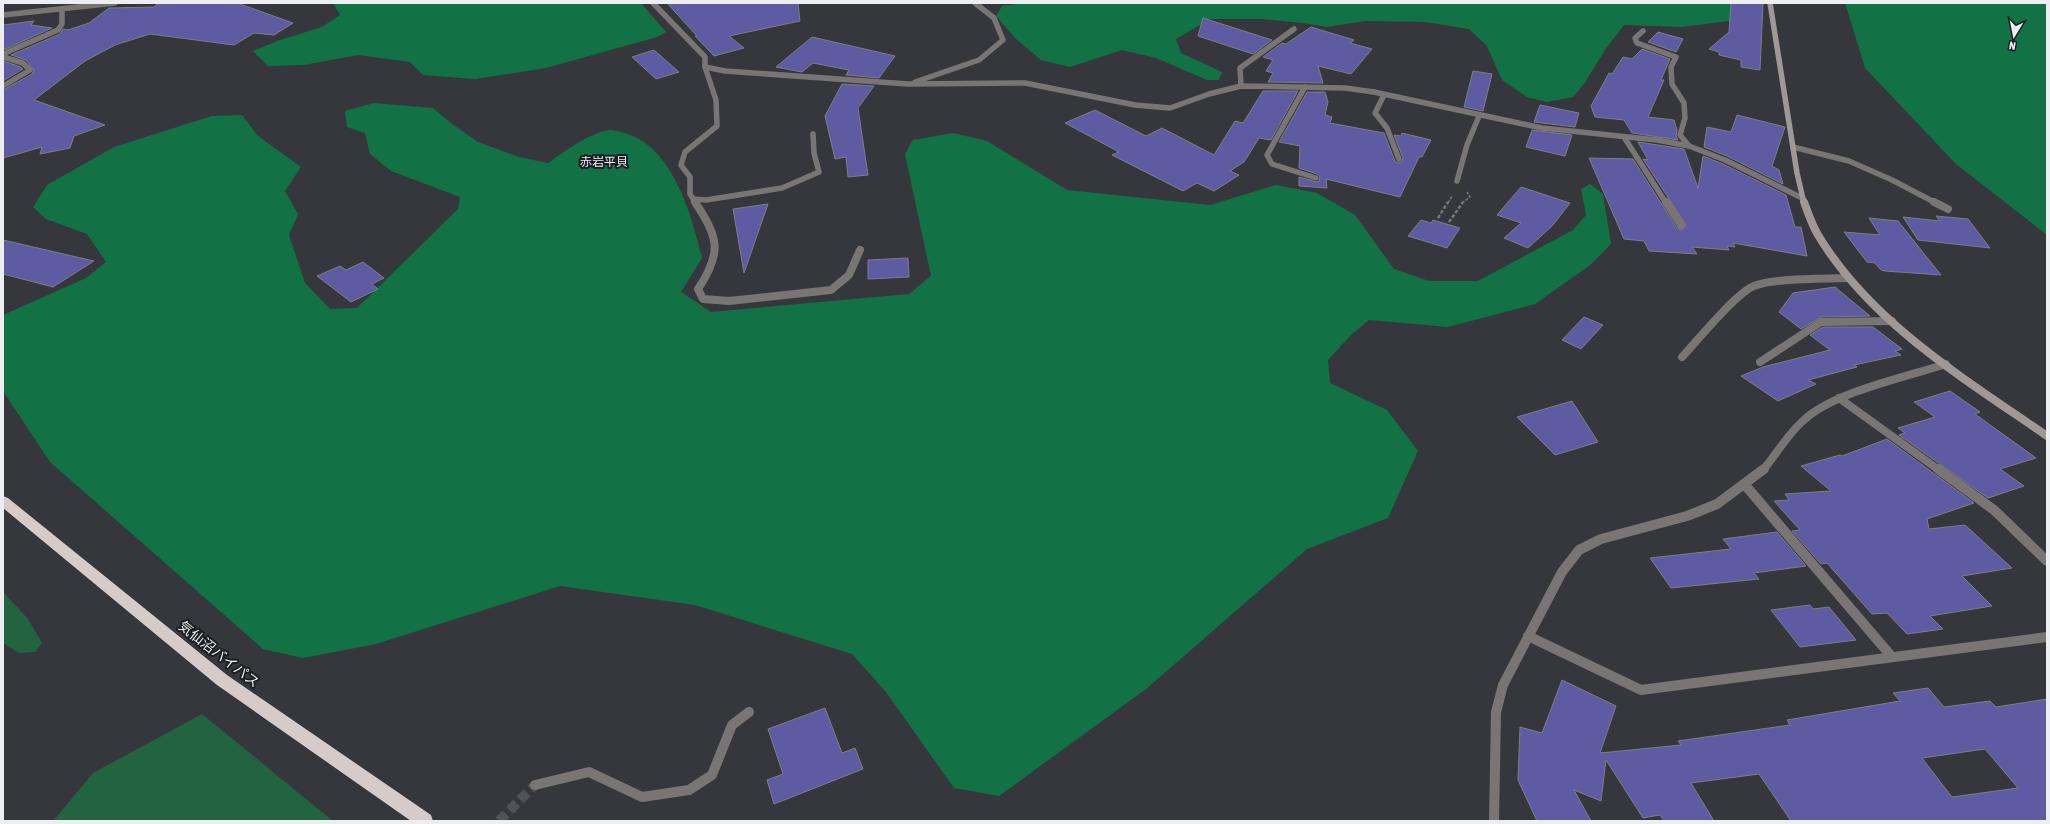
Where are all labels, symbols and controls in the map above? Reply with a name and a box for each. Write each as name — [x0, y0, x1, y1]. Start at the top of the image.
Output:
north arrow — [1994, 16, 2034, 56]
text: N — [2008, 39, 2017, 52]
district label: 赤岩平貝 — [580, 155, 628, 169]
street label: 気仙沼バイパス — [176, 618, 262, 690]

